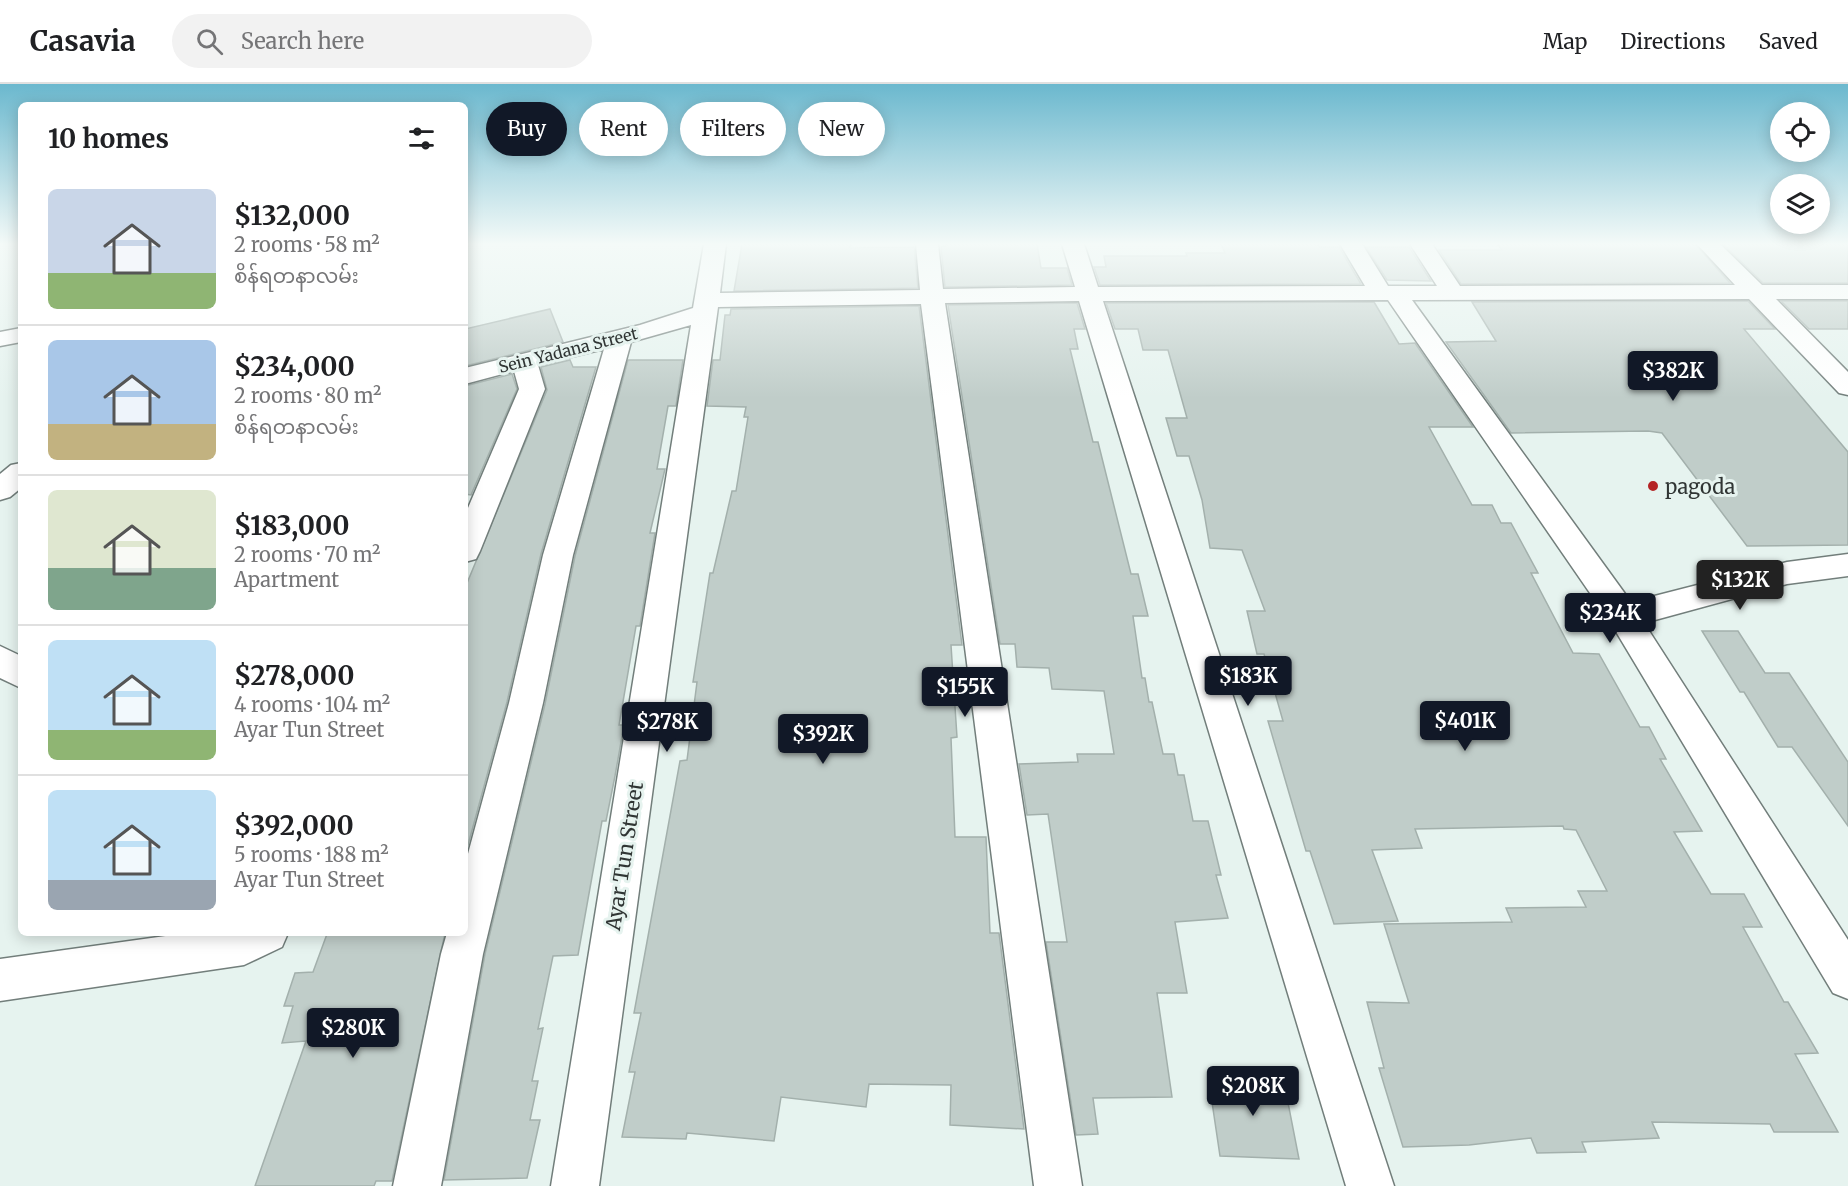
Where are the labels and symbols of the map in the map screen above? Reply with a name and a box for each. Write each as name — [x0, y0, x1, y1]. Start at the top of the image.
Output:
street label: Sein Yadana Street — [496, 323, 640, 377]
pin: $382K — [1631, 351, 1715, 402]
place label: pagoda — [1665, 474, 1735, 499]
marker: pagoda — [1646, 479, 1660, 493]
pin: $132K — [1698, 560, 1782, 611]
pin: $234K — [1568, 593, 1652, 644]
pin: $183K — [1206, 656, 1290, 707]
pin: $155K — [923, 667, 1007, 718]
pin: $401K — [1423, 701, 1507, 752]
pin: $278K — [625, 702, 709, 753]
pin: $392K — [781, 714, 865, 765]
street label: Ayar Tun Street — [600, 780, 648, 933]
pin: $280K — [311, 1008, 395, 1059]
pin: $208K — [1211, 1066, 1295, 1117]

